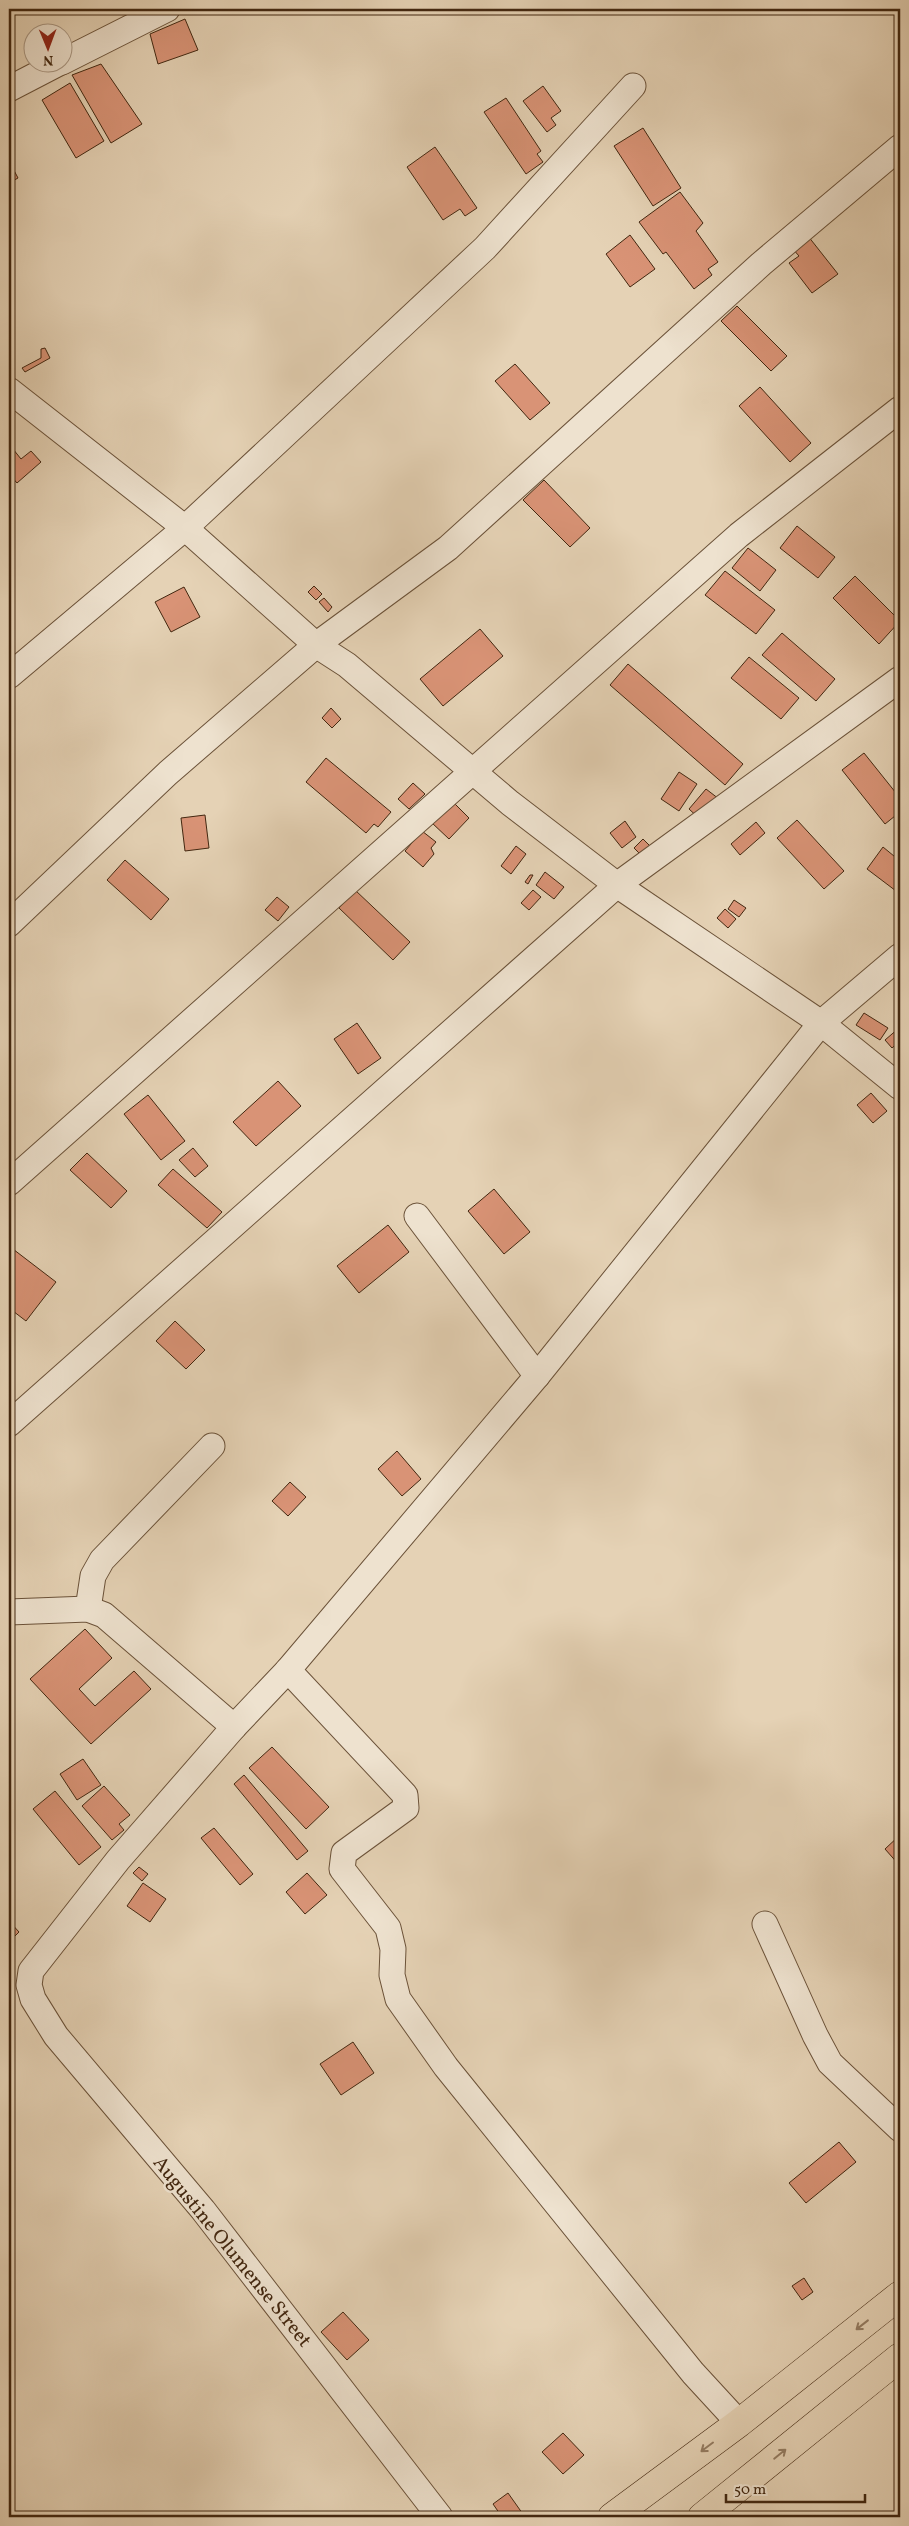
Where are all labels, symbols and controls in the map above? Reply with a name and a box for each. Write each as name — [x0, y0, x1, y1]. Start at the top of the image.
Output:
north arrow — [22, 22, 72, 72]
text: N — [43, 50, 53, 69]
street label: Augustine Olumense Street — [145, 2151, 318, 2354]
one-way arrow — [855, 2320, 869, 2330]
one-way arrow — [700, 2442, 714, 2452]
one-way arrow — [774, 2448, 787, 2459]
scale bar — [726, 2471, 865, 2503]
text: 50 m — [734, 2480, 766, 2501]

